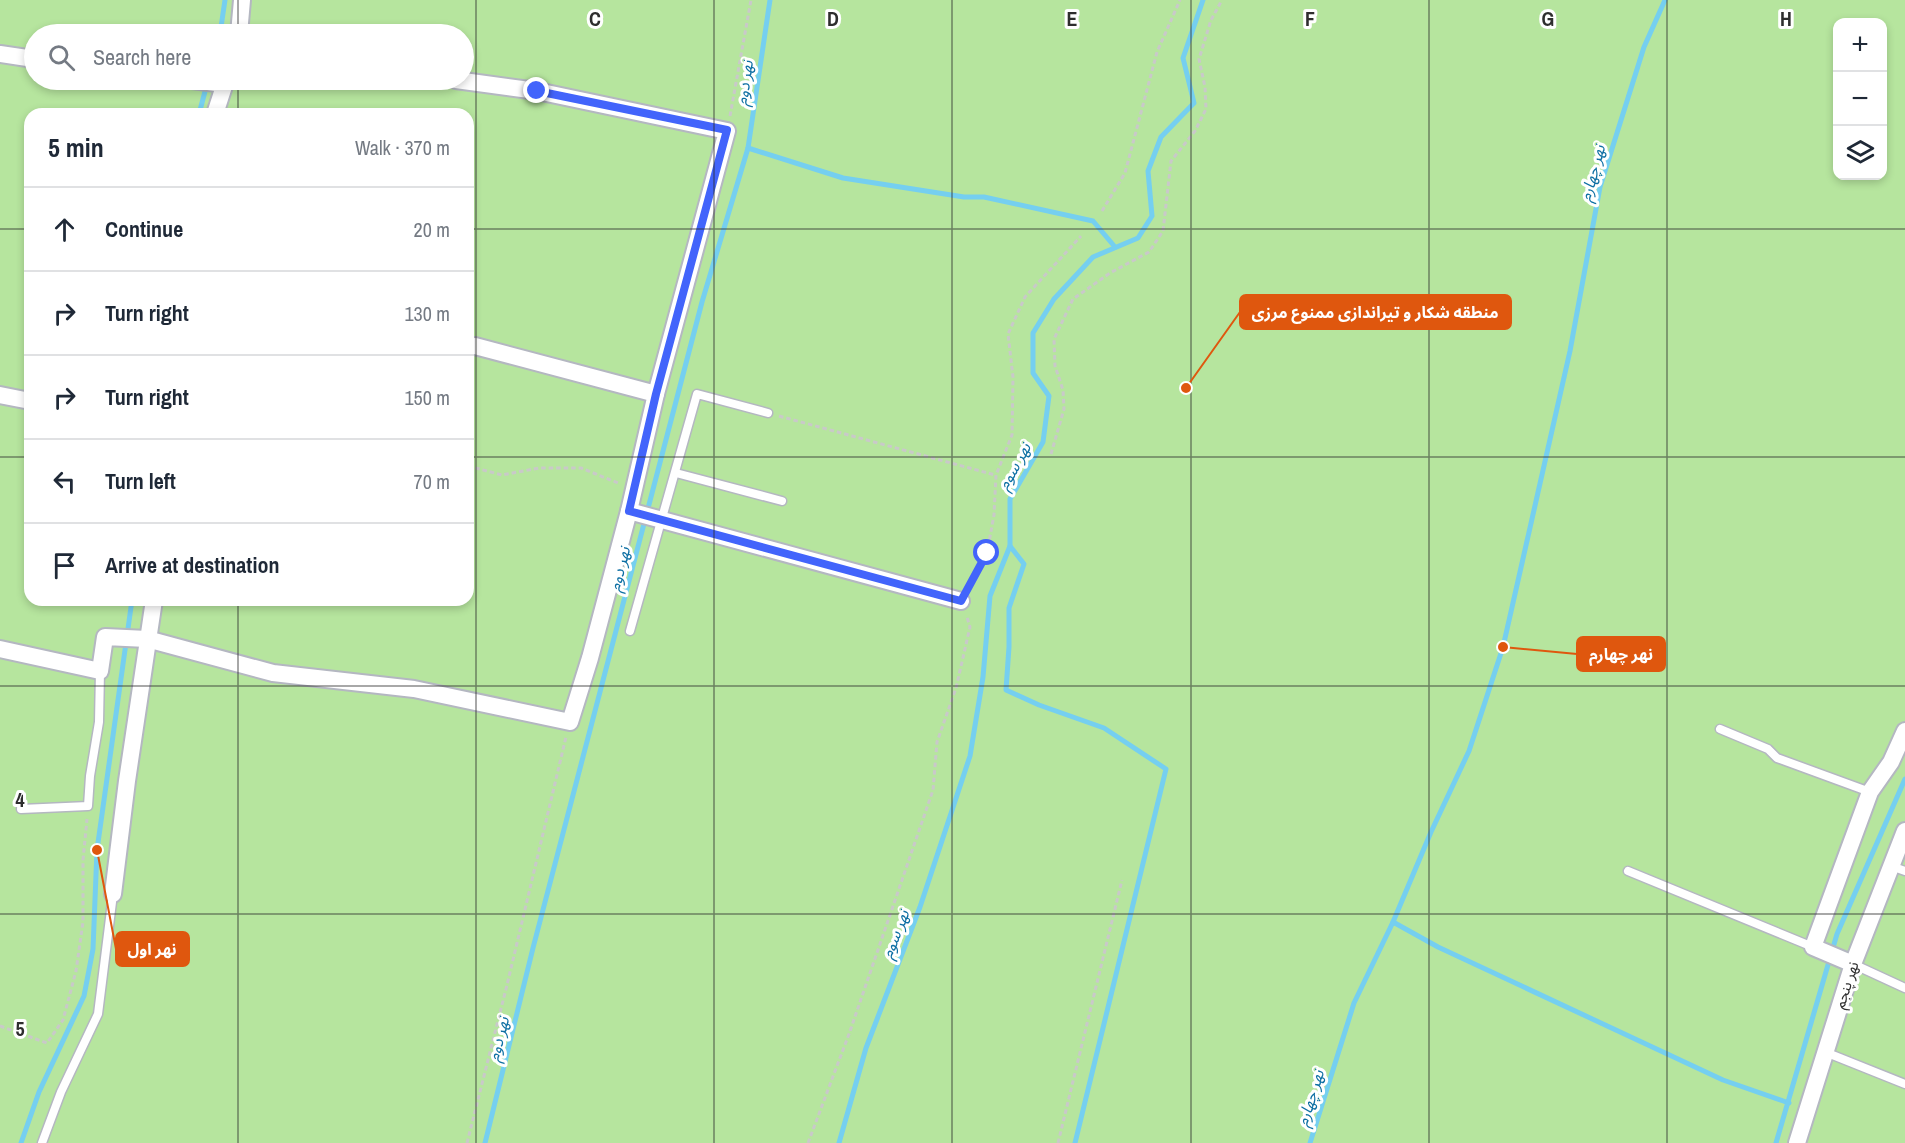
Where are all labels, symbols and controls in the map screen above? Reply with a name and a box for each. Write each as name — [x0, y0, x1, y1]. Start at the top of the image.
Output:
text: C — [589, 5, 601, 32]
text: D — [827, 5, 839, 32]
text: E — [1067, 5, 1078, 32]
text: F — [1305, 5, 1315, 32]
text: G — [1542, 5, 1554, 32]
text: H — [1780, 5, 1792, 32]
map controls — [1833, 18, 1887, 180]
button: + — [1833, 18, 1887, 72]
search box — [24, 24, 474, 90]
icon: search — [45, 41, 78, 74]
text: Search here — [93, 42, 191, 72]
water label: نهر دوم — [730, 58, 760, 108]
button: − — [1833, 72, 1887, 126]
route end — [523, 77, 549, 103]
button: layers — [1833, 126, 1887, 180]
text: 5 min — [48, 130, 104, 165]
text: Walk · 370 m — [355, 134, 450, 161]
water label: نهر چهارم — [1574, 141, 1612, 205]
icon: ahead — [48, 213, 81, 246]
text: Continue — [105, 214, 183, 244]
text: 20 m — [414, 216, 450, 243]
callout: منطقه شکار و تیراندازی ممنوع مرزی — [1240, 295, 1511, 329]
icon: right — [48, 297, 81, 330]
text: Turn right — [105, 298, 189, 328]
text: 130 m — [404, 300, 450, 327]
text: منطقه شکار و تیراندازی ممنوع مرزی — [1251, 301, 1499, 324]
icon: right — [48, 381, 81, 414]
text: Turn right — [105, 382, 189, 412]
text: 150 m — [404, 384, 450, 411]
water label: نهر سوم — [992, 437, 1038, 495]
icon: left — [48, 465, 81, 498]
text: Turn left — [105, 466, 176, 496]
text: 70 m — [414, 468, 450, 495]
route start — [973, 539, 999, 565]
water label: نهر دوم — [603, 543, 637, 595]
icon: arrive — [48, 549, 81, 582]
text: Arrive at destination — [105, 550, 279, 580]
callout: نهر چهارم — [1577, 637, 1665, 671]
text: نهر چهارم — [1589, 643, 1653, 666]
text: 4 — [15, 786, 25, 813]
water label: نهر سوم — [875, 905, 917, 963]
callout: نهر اول — [116, 932, 189, 966]
text: نهر اول — [127, 938, 177, 960]
street label: نهر پنجم — [1829, 959, 1864, 1012]
water label: نهر دوم — [482, 1013, 516, 1065]
text: 5 — [15, 1015, 25, 1042]
water label: نهر چهارم — [1291, 1066, 1331, 1130]

